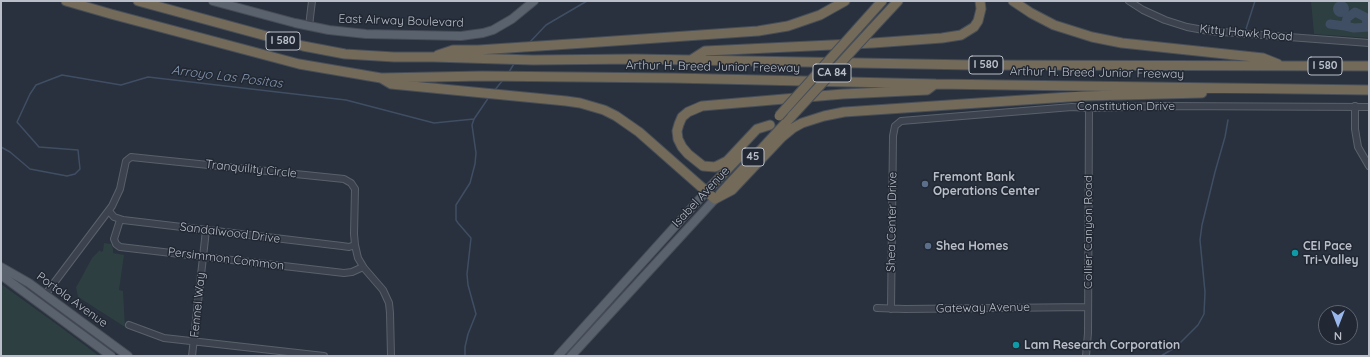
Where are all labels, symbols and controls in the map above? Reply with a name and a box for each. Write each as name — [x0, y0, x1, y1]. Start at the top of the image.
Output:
street label: East Airway Boulevard — [338, 12, 464, 30]
street label: Kitty Hawk Road — [1199, 22, 1293, 44]
road number: I 580 — [266, 32, 300, 50]
road number: I 580 — [969, 56, 1003, 74]
road number: I 580 — [1308, 57, 1342, 75]
street label: Arthur H. Breed Junior Freeway — [626, 58, 800, 76]
water label: Arroyo Las Positas — [171, 62, 283, 92]
road number: CA 84 — [813, 64, 851, 82]
street label: Arthur H. Breed Junior Freeway — [1010, 64, 1184, 82]
street label: Constitution Drive — [1077, 99, 1175, 113]
road number: 45 — [742, 148, 764, 166]
street label: Tranquility Circle — [205, 157, 297, 181]
street label: Isabel Avenue — [669, 164, 733, 230]
place label: Fremont Bank Operations Center — [933, 170, 1040, 198]
street label: Shea Center Drive — [884, 172, 900, 272]
street label: Collier Canyon Road — [1081, 175, 1095, 289]
marker: Fremont Bank Operations Center — [920, 179, 930, 189]
street label: Sandalwood Drive — [179, 220, 281, 246]
place label: Shea Homes — [936, 239, 1008, 253]
place label: CEI Pace Tri-Valley — [1303, 239, 1359, 267]
marker: Shea Homes — [923, 241, 933, 251]
street label: Persimmon Common — [167, 245, 285, 273]
marker: CEI Pace Tri-Valley — [1290, 248, 1300, 258]
street label: Portola Avenue — [34, 269, 110, 331]
street label: Fennel Way — [187, 272, 209, 338]
street label: Gateway Avenue — [936, 300, 1030, 316]
north arrow — [1318, 305, 1358, 345]
text: N — [1334, 329, 1342, 343]
place label: Lam Research Corporation — [1024, 338, 1180, 352]
marker: Lam Research Corporation — [1011, 340, 1021, 350]

